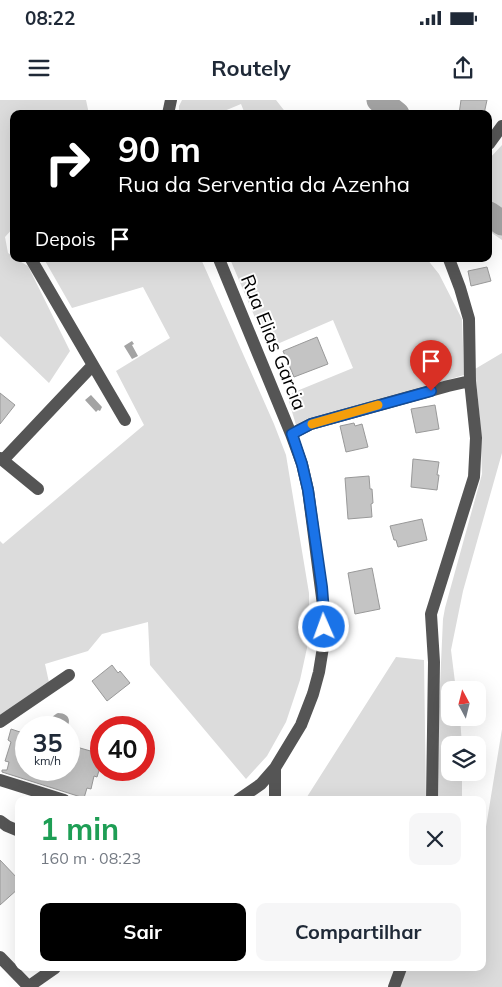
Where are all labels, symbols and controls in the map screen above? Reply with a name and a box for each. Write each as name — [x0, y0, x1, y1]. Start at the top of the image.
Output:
text: 08:22 — [25, 6, 75, 30]
icon: menu — [25, 54, 53, 82]
text: Routely — [211, 54, 291, 82]
icon: share — [449, 54, 477, 82]
text: 90 m — [118, 127, 201, 171]
icon: right — [35, 130, 100, 195]
text: Rua da Serventia da Azenha — [118, 170, 410, 198]
icon: arrive — [106, 225, 134, 253]
text: Depois — [35, 227, 96, 251]
street label: Rua Elias Garcia — [236, 271, 312, 413]
pin — [410, 340, 452, 391]
icon: arrive — [417, 347, 445, 375]
position arrow — [297, 600, 349, 652]
north arrow — [441, 681, 486, 726]
map controls — [441, 681, 486, 781]
speed limit sign: 40 — [90, 716, 155, 781]
text: 35 — [32, 727, 63, 758]
button: layers — [441, 736, 486, 781]
text: km/h — [34, 753, 61, 768]
text: 1 min — [40, 810, 119, 848]
button: close — [409, 813, 461, 865]
text: 160 m · 08:23 — [40, 848, 141, 868]
button: Sair — [40, 903, 246, 961]
button: Compartilhar — [256, 903, 461, 961]

